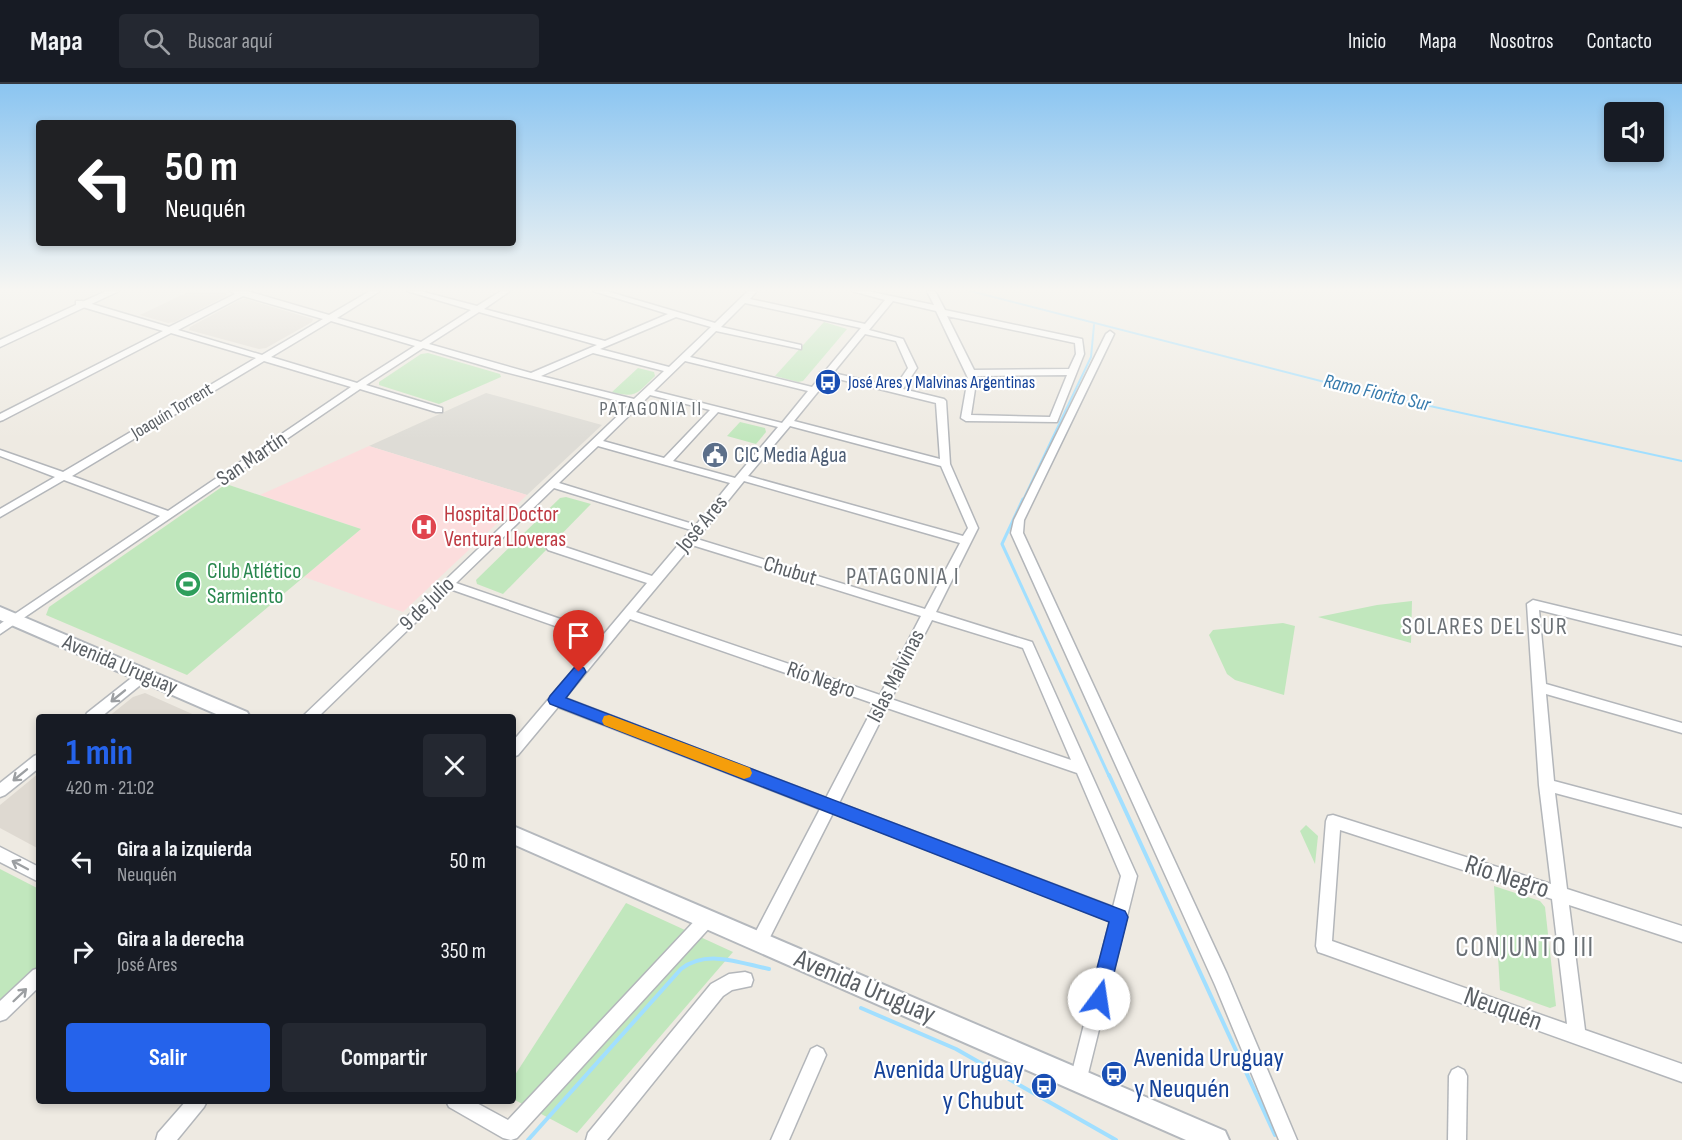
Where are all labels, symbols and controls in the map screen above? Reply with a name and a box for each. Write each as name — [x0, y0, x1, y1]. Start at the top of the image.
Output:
search box — [119, 14, 539, 68]
text: Mapa — [30, 25, 83, 58]
icon: search — [140, 25, 173, 58]
text: Buscar aquí — [188, 28, 272, 55]
text: Inicio — [1348, 29, 1386, 54]
text: Mapa — [1419, 29, 1457, 54]
text: Nosotros — [1490, 29, 1554, 54]
text: Contacto — [1587, 29, 1652, 54]
map controls — [1604, 102, 1664, 162]
button: sound — [1604, 102, 1664, 162]
text: 50 m — [165, 142, 238, 193]
icon: left — [66, 144, 144, 222]
text: Neuquén — [165, 193, 246, 225]
bus stop icon: José Ares y Malvinas Argentinas — [813, 367, 843, 397]
water label: Ramo Fiorito Sur — [1321, 369, 1434, 417]
place label: José Ares y Malvinas Argentinas — [847, 372, 1035, 393]
street label: Joaquín Torrent — [127, 378, 217, 444]
district label: PATAGONIA II — [599, 397, 703, 421]
street label: San Martín — [212, 426, 292, 492]
public building icon: CIC Media Agua — [700, 440, 730, 470]
place label: CIC Media Agua — [734, 442, 847, 469]
street label: José Ares — [670, 490, 734, 559]
place label: Hospital Doctor Ventura Lloveras — [444, 501, 566, 553]
hospital icon: Hospital Doctor Ventura Lloveras — [409, 512, 439, 542]
street label: Chubut — [760, 550, 820, 592]
place label: Club Atlético Sarmiento — [207, 558, 301, 610]
district label: PATAGONIA I — [846, 562, 960, 591]
sports icon: Club Atlético Sarmiento — [173, 569, 203, 599]
street label: 9 de Julio — [394, 571, 460, 637]
pin — [553, 610, 604, 672]
district label: SOLARES DEL SUR — [1402, 612, 1568, 641]
icon: arrive — [562, 619, 595, 652]
street label: Islas Malvinas — [861, 625, 931, 727]
street label: Avenida Uruguay — [58, 628, 182, 701]
street label: Río Negro — [783, 656, 859, 704]
one-way arrow — [110, 690, 126, 703]
text: 1 min — [66, 732, 133, 775]
button: close — [423, 734, 486, 797]
one-way arrow — [12, 769, 28, 782]
text: 420 m · 21:02 — [66, 776, 154, 800]
text: Gira a la izquierda — [117, 836, 252, 863]
icon: left — [66, 845, 99, 878]
text: 50 m — [450, 848, 486, 875]
street label: Río Negro — [1461, 848, 1553, 906]
one-way arrow — [11, 859, 29, 870]
text: Neuquén — [117, 863, 177, 887]
text: Gira a la derecha — [117, 926, 244, 953]
district label: CONJUNTO III — [1455, 931, 1595, 964]
icon: right — [66, 935, 99, 968]
text: 350 m — [441, 938, 486, 965]
street label: Avenida Uruguay — [789, 943, 940, 1031]
text: José Ares — [117, 953, 177, 977]
position arrow — [1067, 967, 1131, 1031]
street label: Neuquén — [1460, 980, 1546, 1038]
one-way arrow — [12, 987, 27, 1002]
button: Salir — [66, 1023, 270, 1092]
button: Compartir — [282, 1023, 486, 1092]
place label: Avenida Uruguay y Neuquén — [1133, 1042, 1284, 1105]
place label: Avenida Uruguay y Chubut — [873, 1054, 1024, 1117]
bus stop icon: Avenida Uruguay y Neuquén — [1099, 1059, 1129, 1089]
bus stop icon: Avenida Uruguay y Chubut — [1029, 1071, 1059, 1101]

